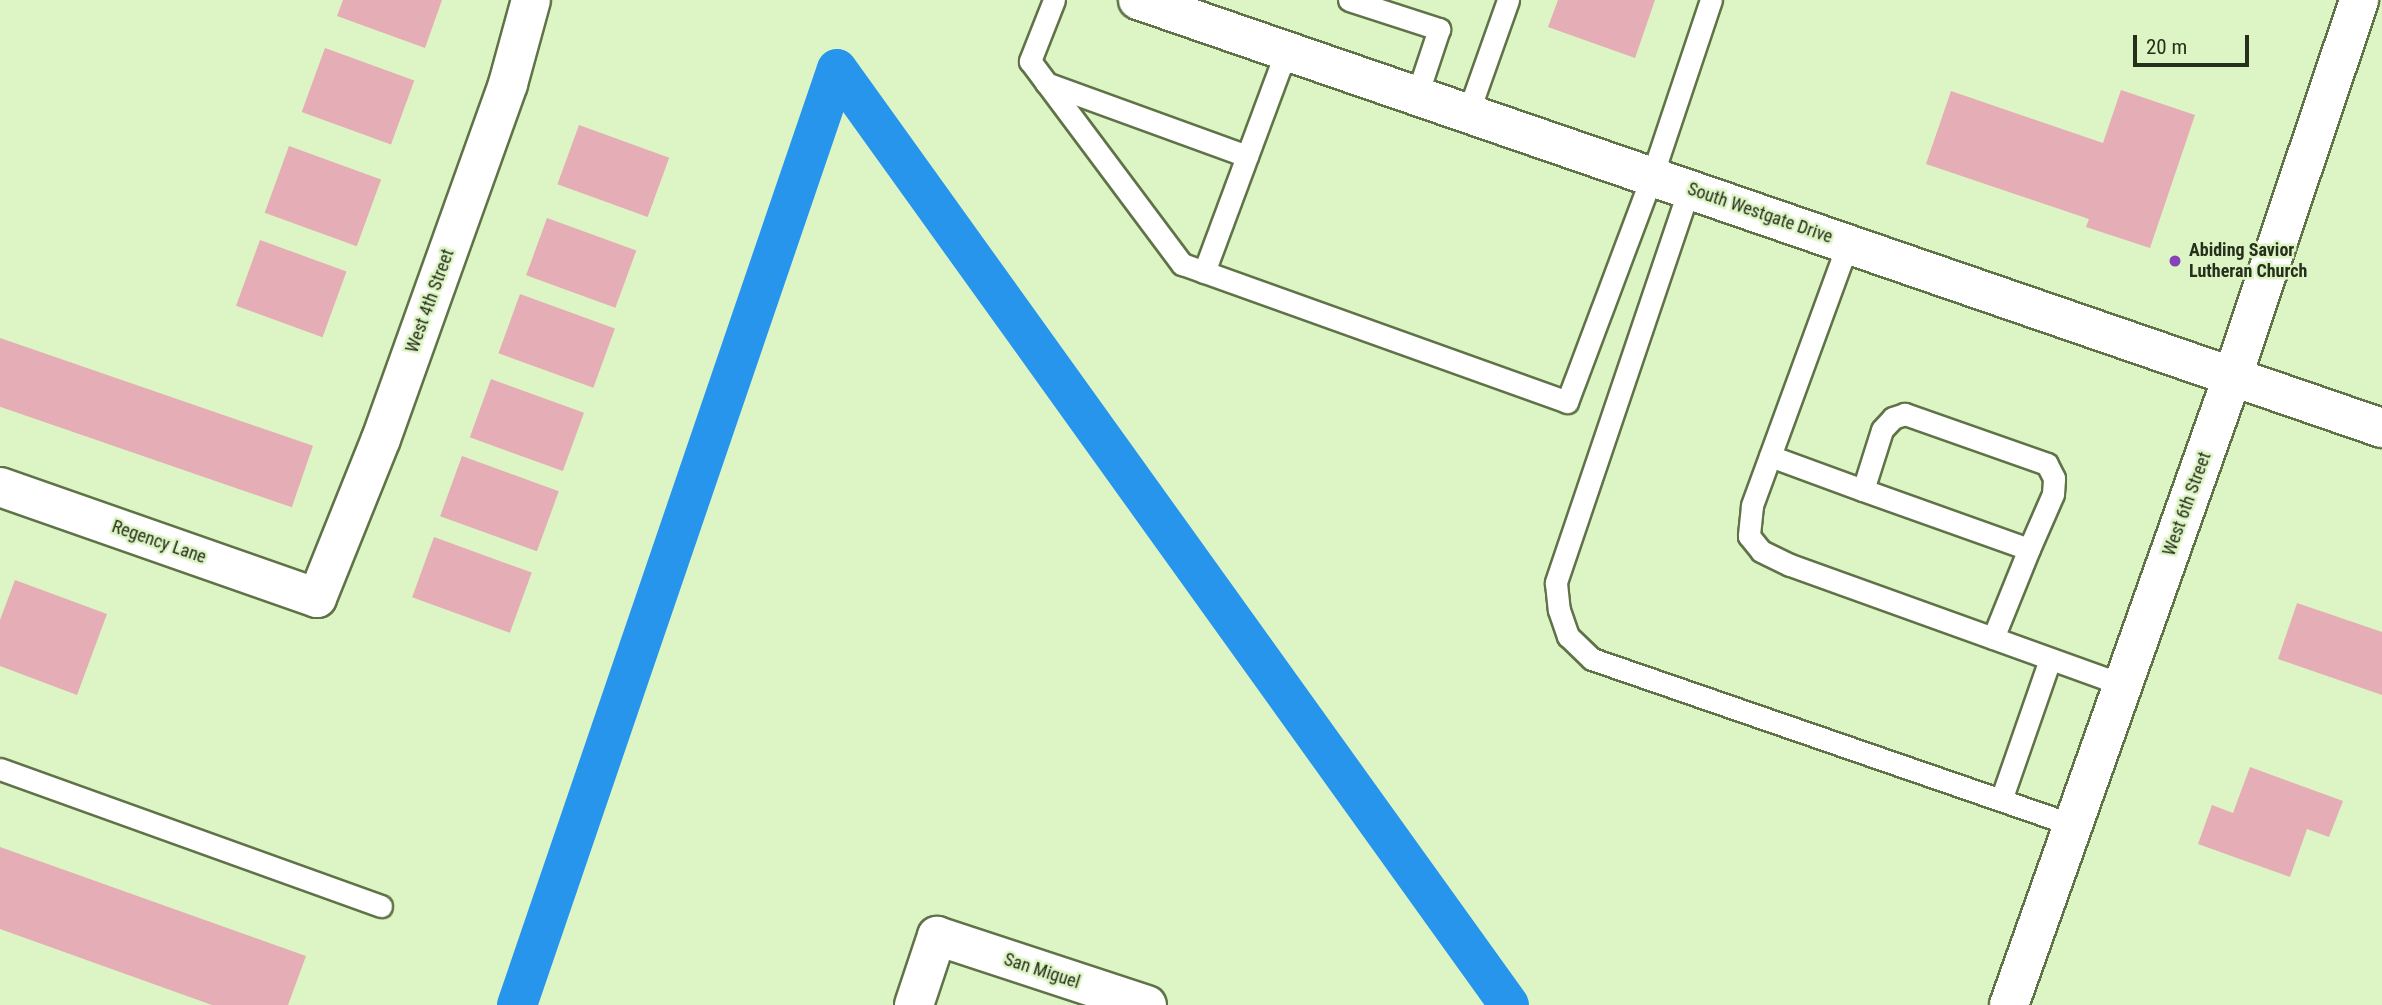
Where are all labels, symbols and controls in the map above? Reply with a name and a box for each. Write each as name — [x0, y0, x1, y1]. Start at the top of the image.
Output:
scale bar — [2137, 21, 2252, 65]
text: 20 m — [2146, 35, 2187, 59]
street label: South Westgate Drive — [1685, 178, 1835, 248]
place label: Abiding Savior Lutheran Church — [2189, 240, 2307, 282]
street label: West 4th Street — [401, 246, 459, 356]
marker: Abiding Savior Lutheran Church — [2167, 253, 2183, 269]
street label: West 6th Street — [2158, 449, 2216, 559]
street label: Regency Lane — [109, 516, 209, 568]
street label: San Miguel — [1001, 949, 1083, 993]

